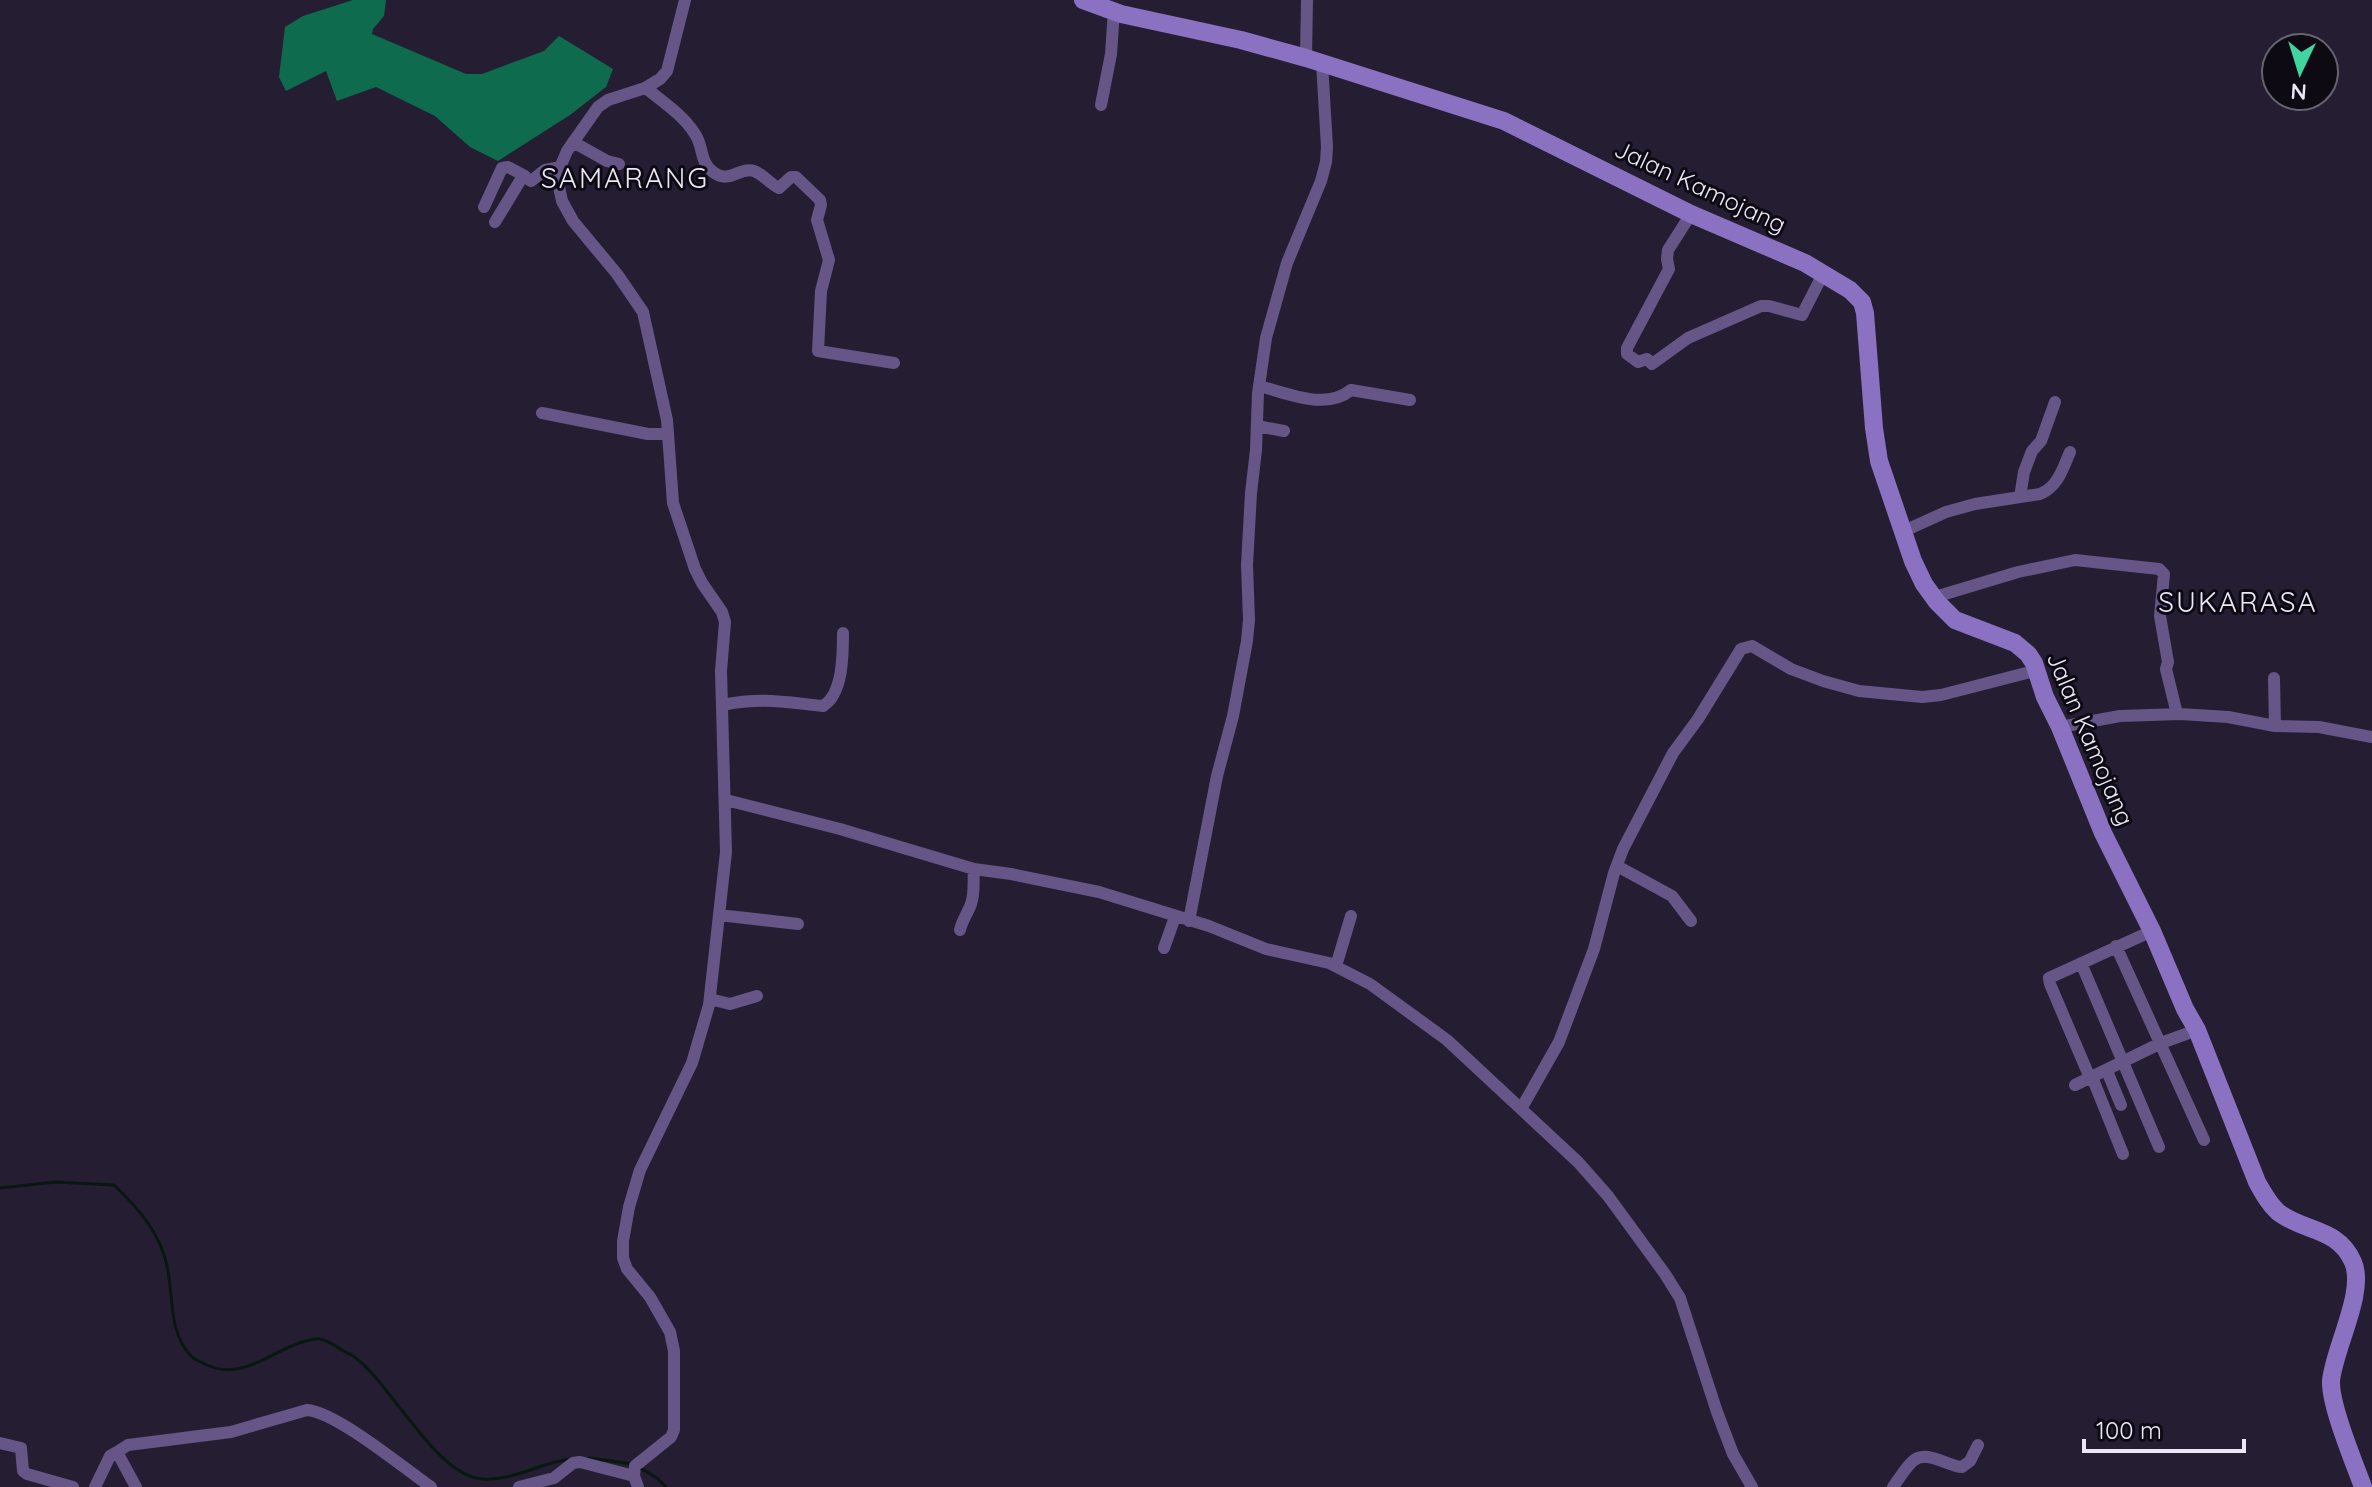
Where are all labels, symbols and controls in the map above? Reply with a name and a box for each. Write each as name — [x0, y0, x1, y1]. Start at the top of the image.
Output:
north arrow — [2260, 32, 2340, 112]
text: N — [2290, 77, 2308, 106]
street label: Jalan Kamojang — [1610, 133, 1791, 239]
district label: SAMARANG — [541, 160, 709, 195]
district label: SUKARASA — [2158, 584, 2318, 619]
street label: Jalan Kamojang — [2041, 647, 2141, 830]
scale bar — [2084, 1403, 2244, 1453]
text: 100 m — [2096, 1415, 2162, 1445]

